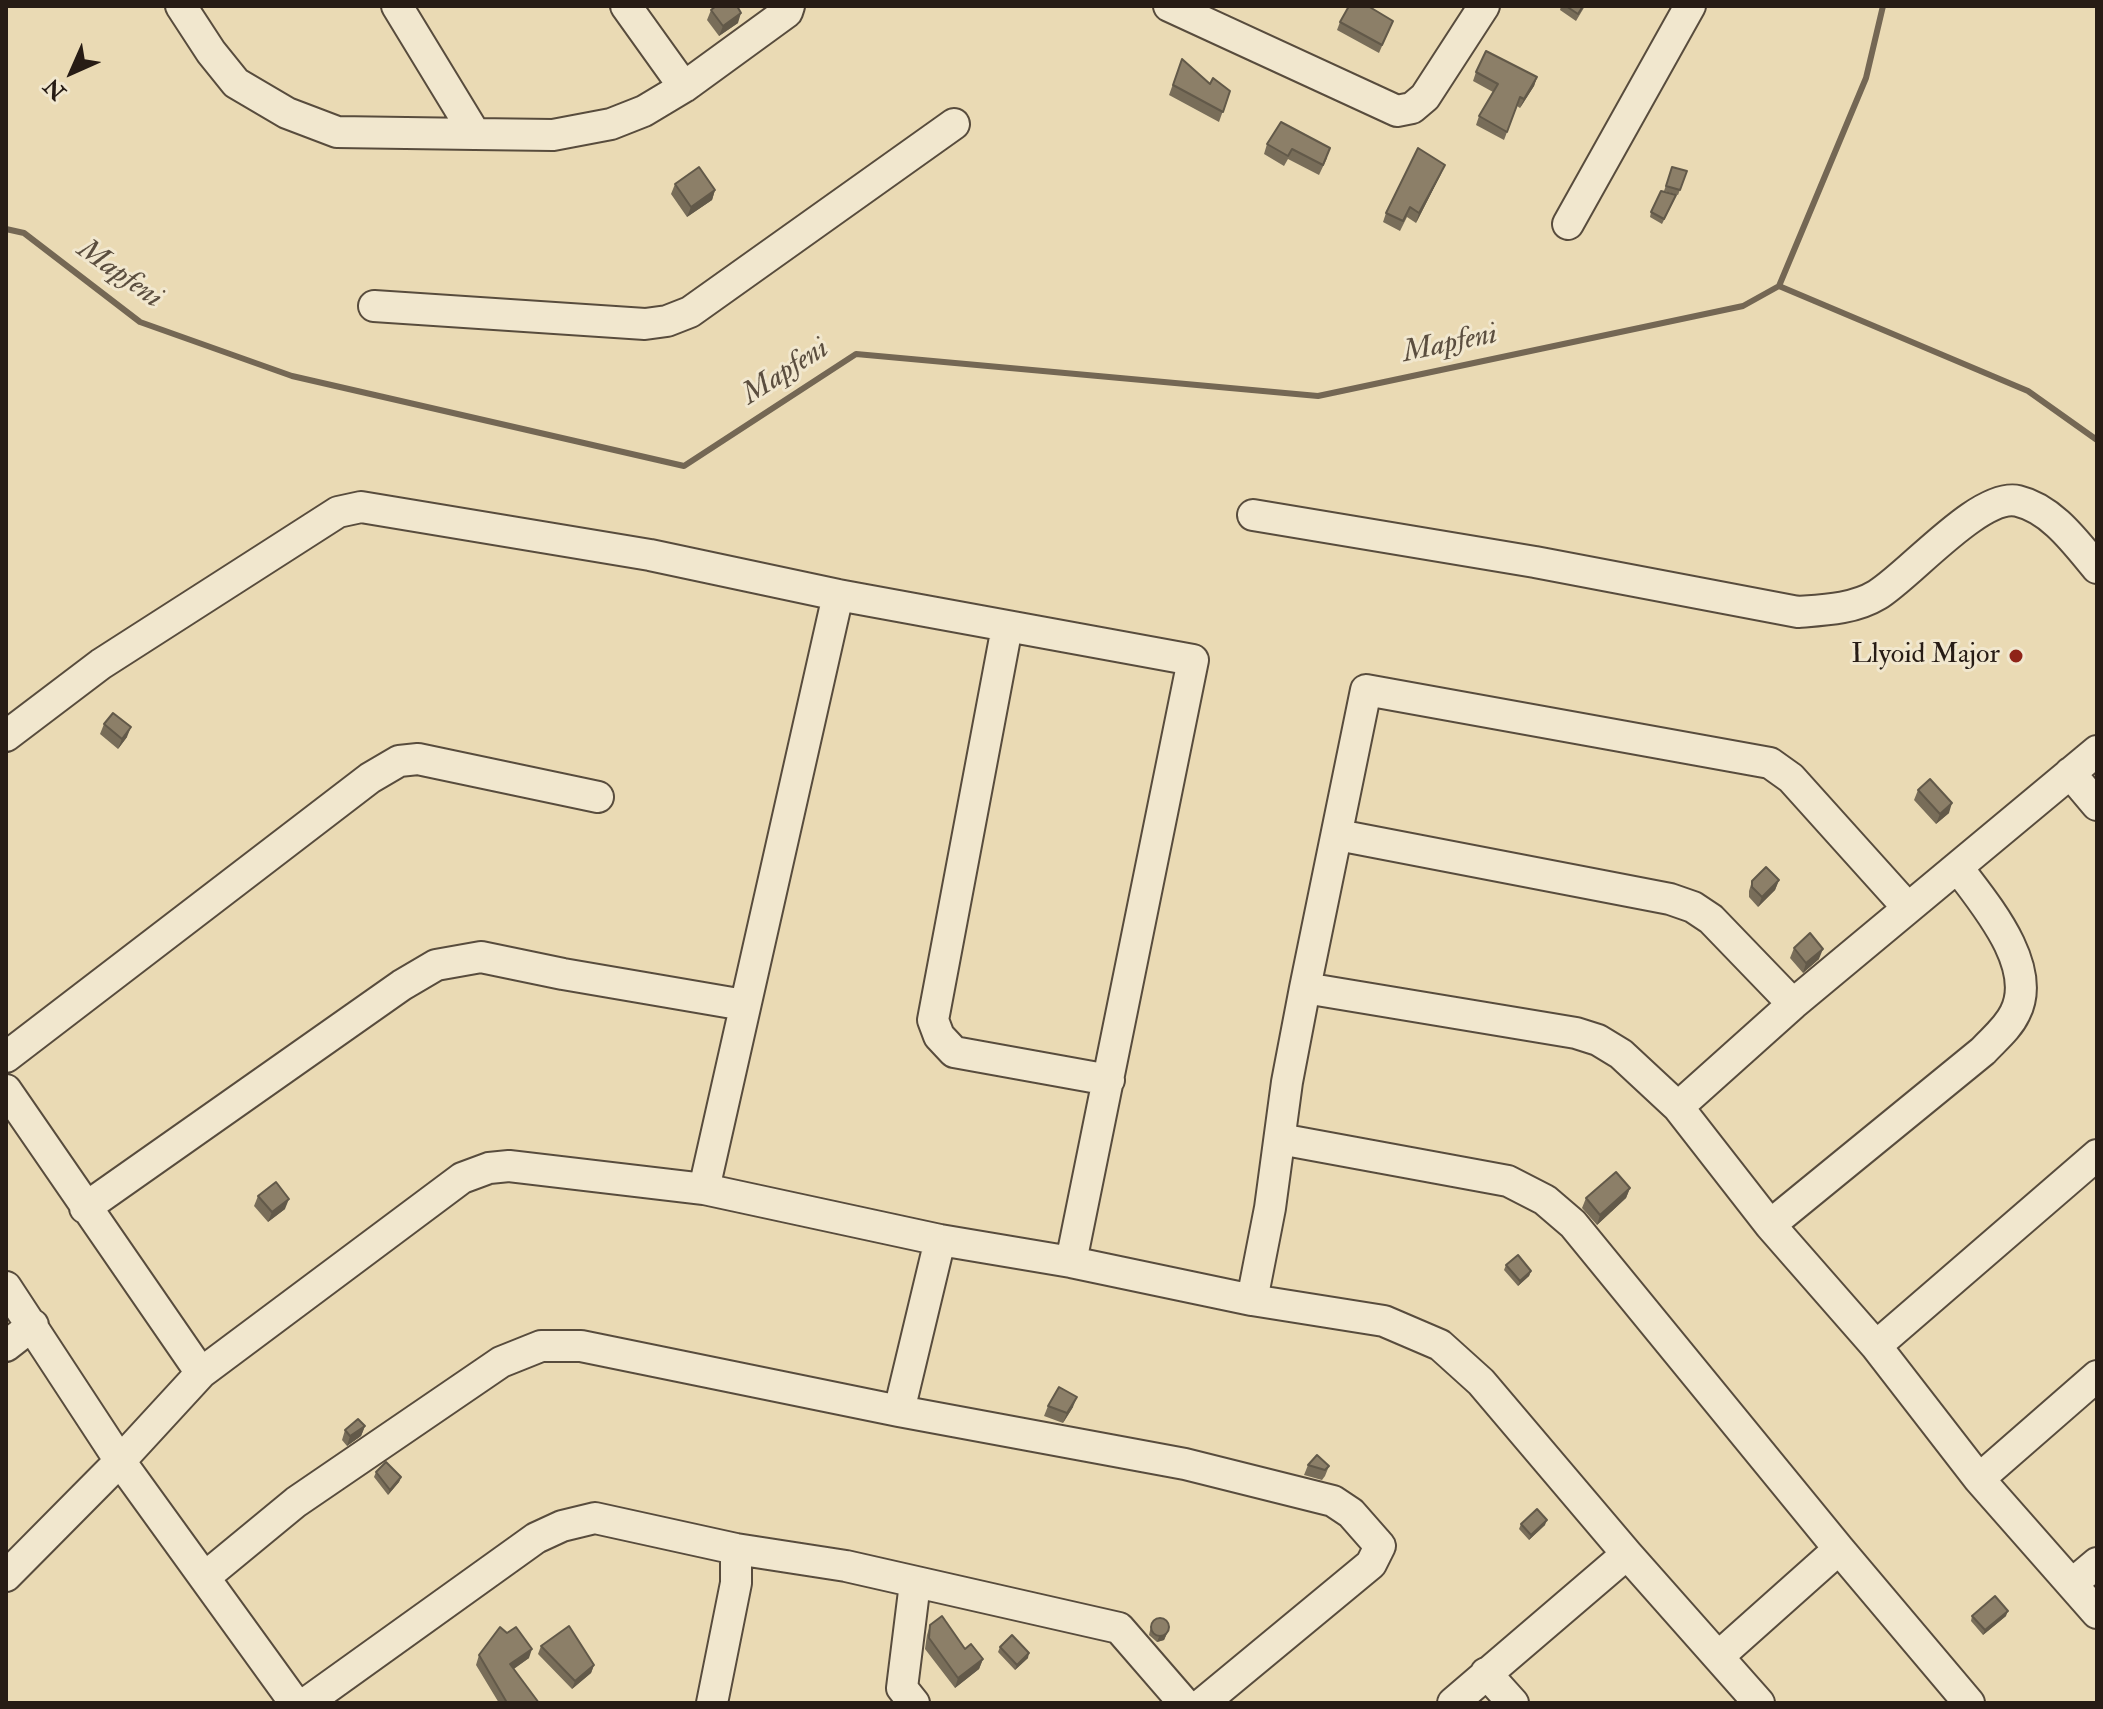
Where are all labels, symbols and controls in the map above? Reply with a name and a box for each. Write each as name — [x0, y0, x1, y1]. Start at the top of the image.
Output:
north arrow — [32, 32, 112, 112]
text: N — [38, 72, 72, 106]
water label: Mapfeni — [69, 233, 169, 317]
water label: Mapfeni — [1399, 317, 1501, 373]
water label: Mapfeni — [736, 332, 836, 414]
place label: Llyoid Major — [1851, 639, 2000, 673]
marker: Llyoid Major — [2007, 647, 2025, 665]

